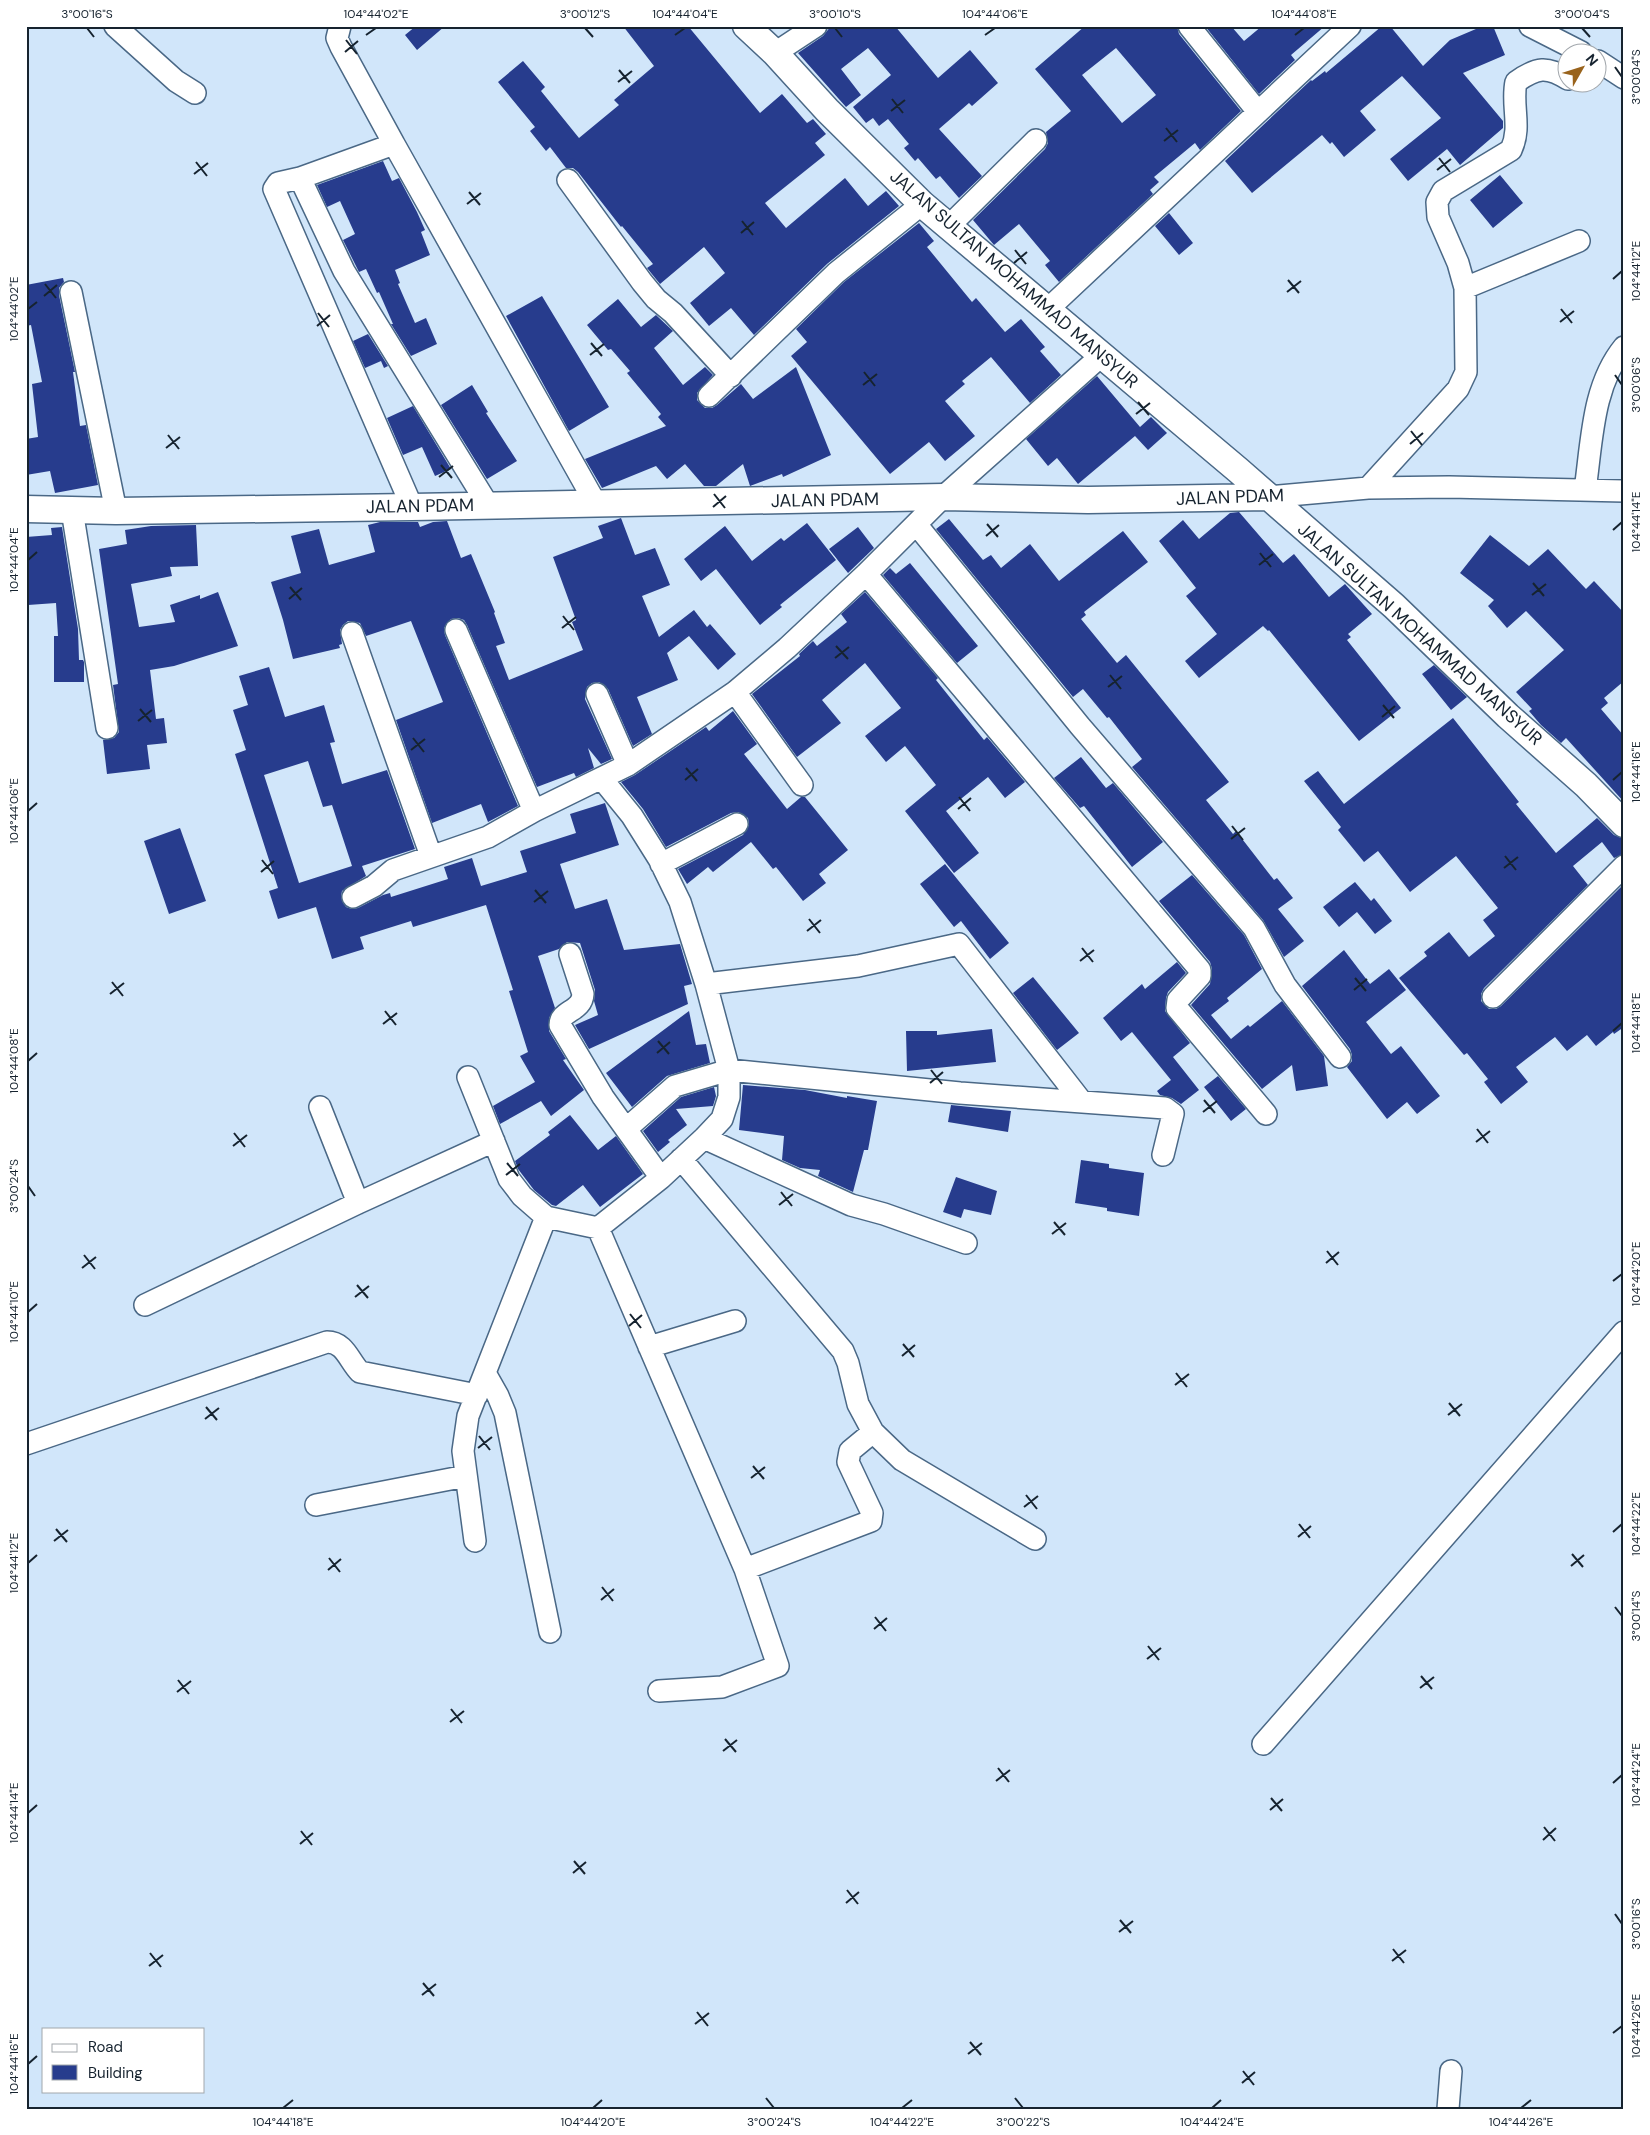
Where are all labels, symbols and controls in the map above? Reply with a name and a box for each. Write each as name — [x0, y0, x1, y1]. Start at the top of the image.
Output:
text: 3°00'16"S — [61, 6, 113, 22]
text: 104°44'02"E — [343, 6, 409, 22]
text: 3°00'12"S — [560, 6, 610, 22]
text: 104°44'04"E — [652, 6, 718, 22]
text: 3°00'10"S — [809, 6, 861, 22]
text: 104°44'06"E — [962, 6, 1028, 22]
text: 104°44'08"E — [1271, 6, 1337, 22]
text: 3°00'04"S — [1554, 6, 1610, 22]
north arrow — [1558, 42, 1608, 92]
text: 3°00'04"S — [1628, 49, 1644, 105]
text: N — [1582, 50, 1602, 69]
street label: JALAN SULTAN MOHAMMAD MANSYUR — [885, 164, 1143, 394]
text: 104°44'12"E — [1628, 240, 1644, 301]
text: 104°44'02"E — [6, 276, 22, 342]
text: 3°00'06"S — [1628, 357, 1644, 413]
street label: JALAN PDAM — [1176, 483, 1284, 511]
street label: JALAN PDAM — [771, 487, 879, 513]
text: 104°44'14"E — [1628, 491, 1644, 553]
street label: JALAN PDAM — [366, 493, 474, 519]
street label: JALAN SULTAN MOHAMMAD MANSYUR — [1292, 517, 1548, 751]
text: 104°44'04"E — [6, 527, 22, 593]
text: 104°44'16"E — [1628, 741, 1644, 803]
text: 104°44'06"E — [6, 778, 22, 844]
text: 104°44'18"E — [1628, 992, 1644, 1054]
text: 104°44'08"E — [6, 1028, 22, 1094]
text: 3°00'24"S — [6, 1159, 22, 1213]
text: 104°44'20"E — [1628, 1241, 1644, 1307]
text: 104°44'10"E — [6, 1281, 22, 1343]
text: 104°44'22"E — [1628, 1492, 1644, 1556]
text: 104°44'12"E — [6, 1532, 22, 1593]
text: 3°00'14"S — [1628, 1590, 1644, 1642]
text: 104°44'24"E — [1628, 1743, 1644, 1807]
text: 104°44'14"E — [6, 1782, 22, 1844]
text: 3°00'16"S — [1628, 1898, 1644, 1950]
text: 104°44'26"E — [1628, 1994, 1644, 2058]
legend — [42, 2028, 205, 2092]
text: 104°44'16"E — [6, 2033, 22, 2095]
text: Road — [88, 2037, 123, 2057]
text: Building — [88, 2063, 143, 2083]
text: 104°44'18"E — [252, 2114, 314, 2130]
text: 104°44'20"E — [560, 2114, 626, 2130]
text: 3°00'24"S — [747, 2114, 801, 2130]
text: 104°44'22"E — [870, 2114, 934, 2130]
text: 3°00'22"S — [996, 2114, 1050, 2130]
text: 104°44'24"E — [1180, 2114, 1244, 2130]
text: 104°44'26"E — [1489, 2114, 1553, 2130]

